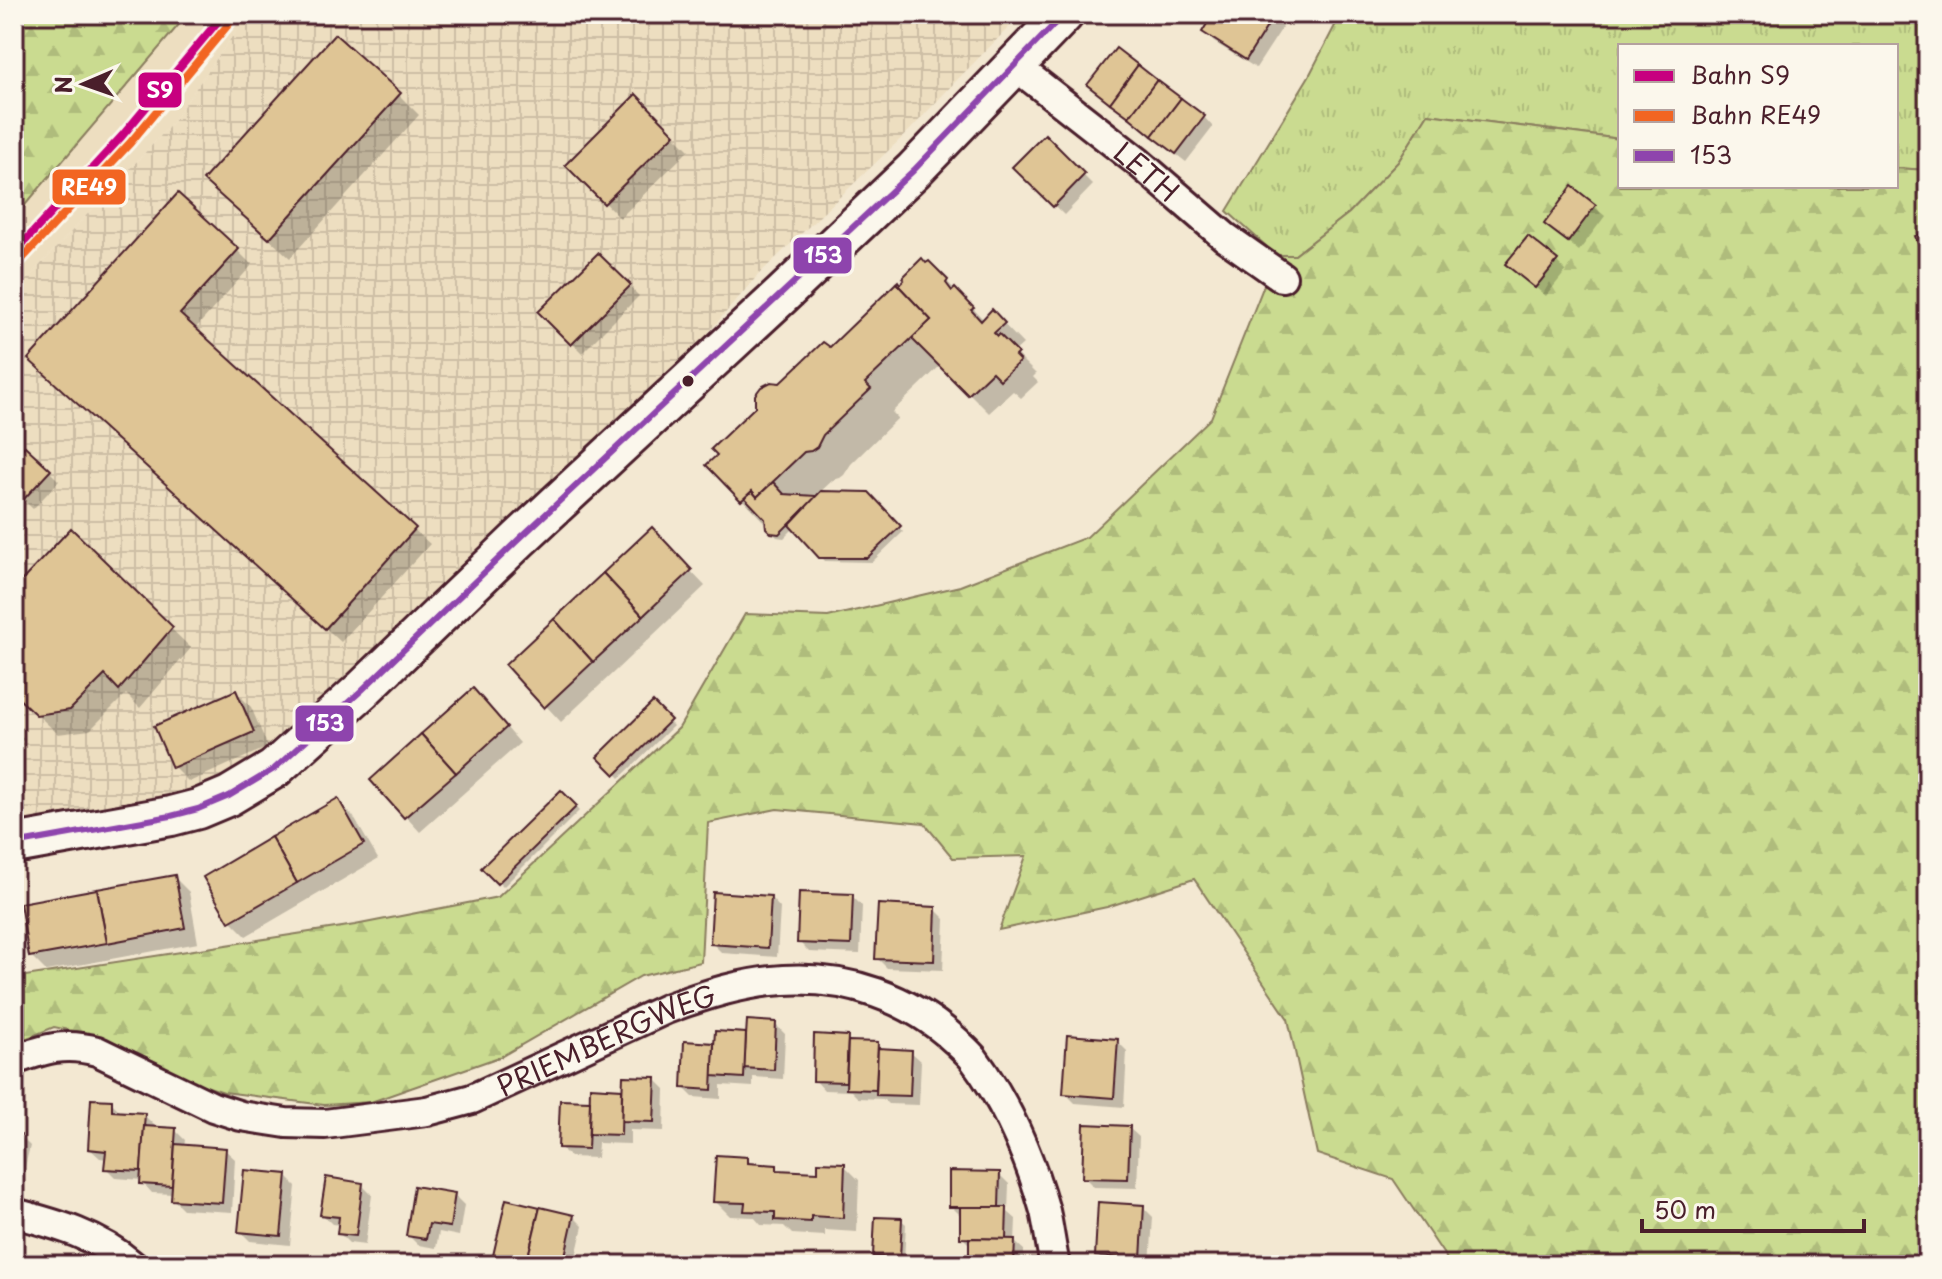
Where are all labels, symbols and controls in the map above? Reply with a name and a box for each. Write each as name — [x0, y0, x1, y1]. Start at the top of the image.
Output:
north arrow — [44, 44, 124, 124]
legend — [1618, 44, 1898, 188]
text: Bahn S9 — [1690, 56, 1790, 92]
line badge: S9 — [137, 71, 183, 109]
text: S9 — [147, 72, 173, 105]
text: N — [46, 75, 79, 94]
text: Bahn RE49 — [1690, 96, 1821, 132]
street label: LETH — [1105, 130, 1190, 211]
text: 153 — [1690, 136, 1732, 172]
line badge: RE49 — [51, 168, 127, 206]
text: RE49 — [61, 169, 117, 202]
line badge: 153 — [792, 236, 853, 275]
text: 153 — [803, 237, 843, 270]
unlabelled marker — [680, 373, 696, 389]
line badge: 153 — [294, 704, 355, 743]
text: 153 — [305, 705, 345, 738]
street label: PRIEMBERGWEG — [489, 972, 721, 1107]
scale bar — [1642, 1183, 1864, 1233]
text: 50 m — [1654, 1191, 1716, 1227]

